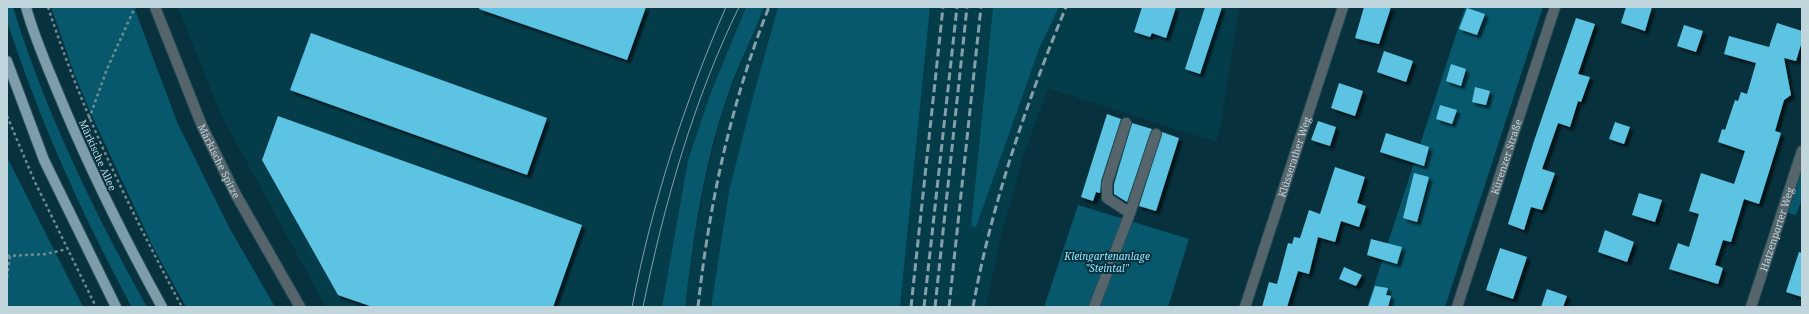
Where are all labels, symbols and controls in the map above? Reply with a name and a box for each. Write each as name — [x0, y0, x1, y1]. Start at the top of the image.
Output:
street label: Klüsserather Weg — [1274, 114, 1314, 199]
street label: Märkische Allee — [76, 117, 120, 193]
street label: Kürenzer Straße — [1487, 117, 1525, 196]
street label: Märkische Spitze — [195, 121, 244, 201]
street label: Hatzenporter Weg — [1756, 185, 1797, 273]
park label: Kleingartenanlage "Steintal" — [1063, 249, 1150, 275]

